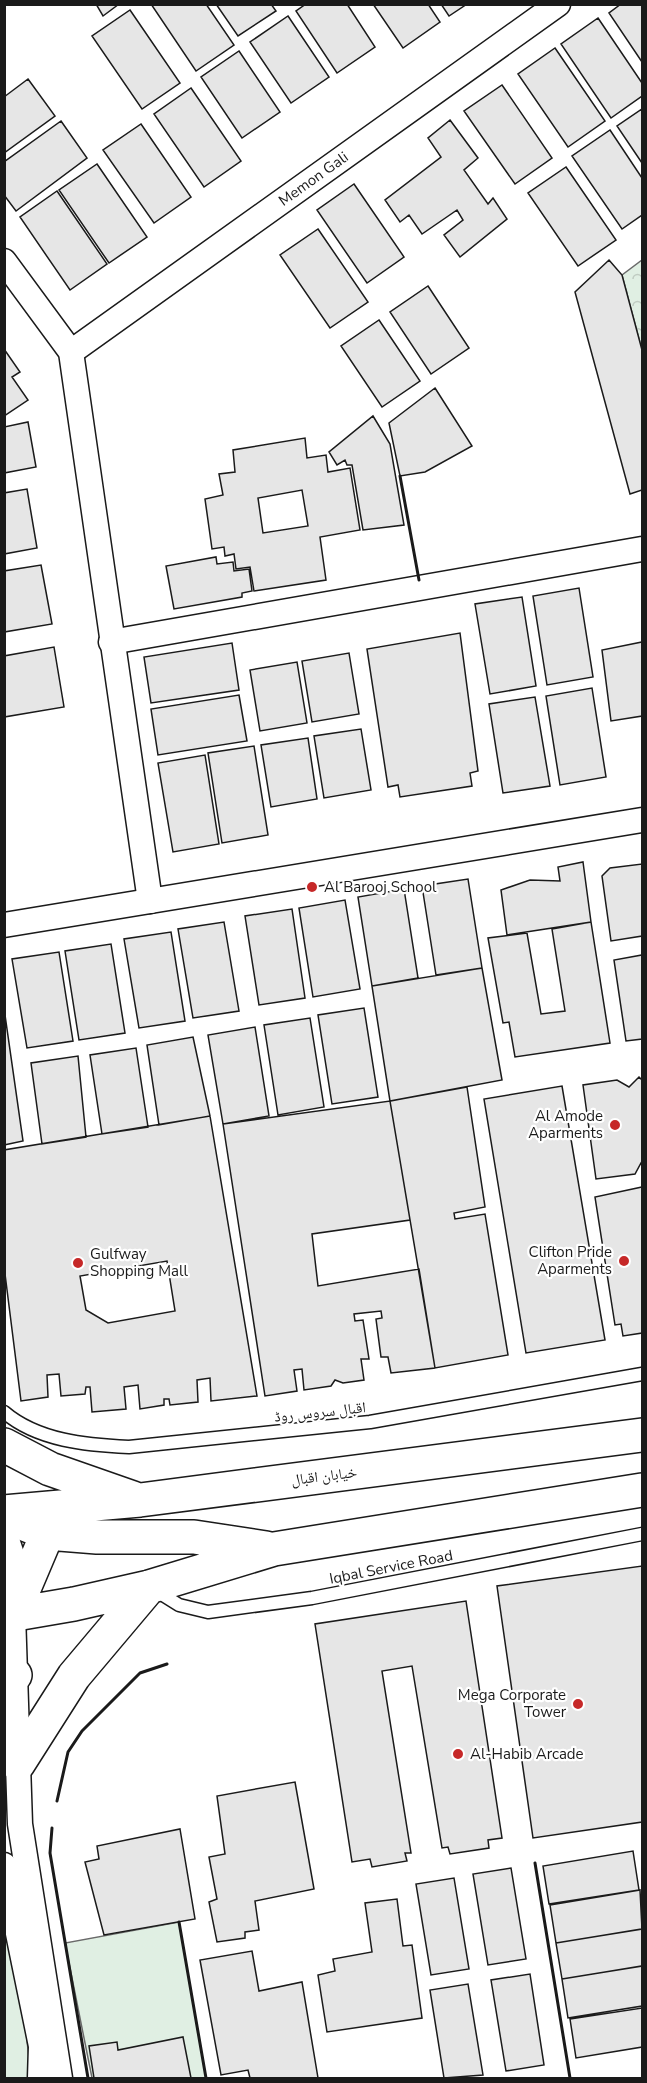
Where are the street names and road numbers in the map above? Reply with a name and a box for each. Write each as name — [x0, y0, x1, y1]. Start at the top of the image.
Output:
street label: Memon Gali — [275, 147, 352, 210]
street label: اقبال سروس روڈ — [273, 1397, 367, 1427]
street label: خیابان اقبال — [290, 1462, 359, 1490]
street label: Iqbal Service Road — [328, 1545, 454, 1589]

